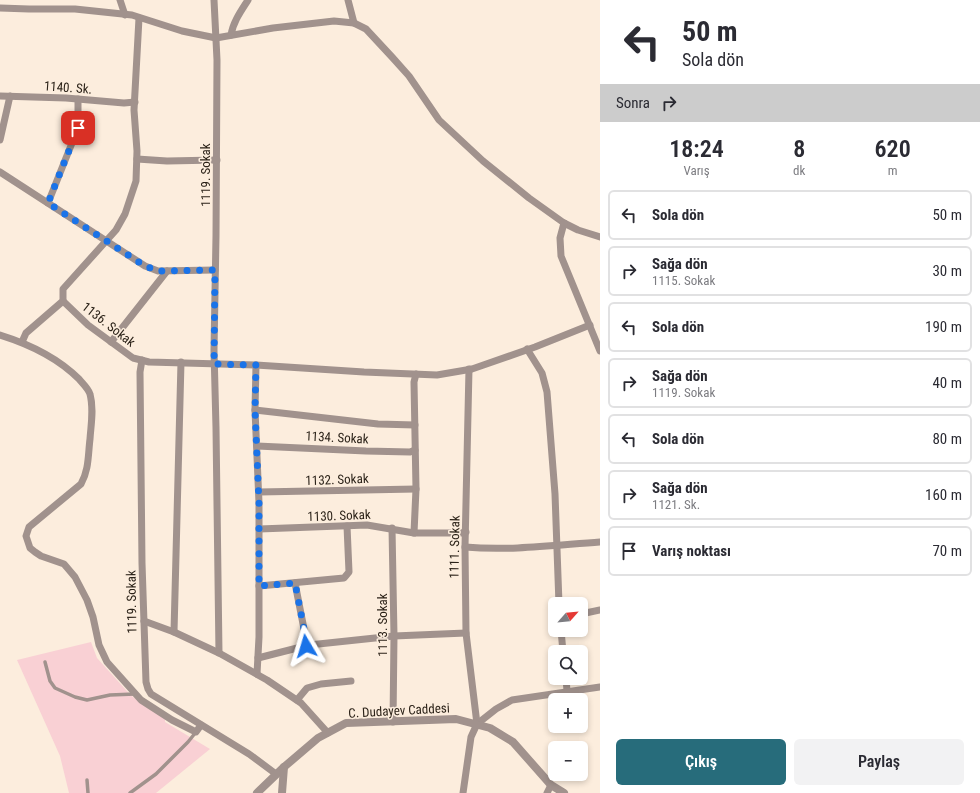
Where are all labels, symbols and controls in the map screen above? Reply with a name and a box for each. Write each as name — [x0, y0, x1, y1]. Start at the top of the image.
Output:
text: 50 m — [682, 15, 738, 48]
icon: left — [616, 16, 668, 68]
text: Sola dön — [682, 49, 744, 70]
street label: 1140. Sk. — [43, 78, 92, 97]
icon: right — [658, 92, 680, 114]
text: Sonra — [616, 94, 650, 112]
pin — [61, 111, 95, 145]
icon: arrive — [67, 117, 89, 139]
text: 18:24 — [669, 135, 724, 163]
text: 8 — [793, 135, 805, 163]
text: 620 — [875, 135, 911, 163]
street label: 1119. Sokak — [198, 143, 213, 207]
text: Varış — [683, 163, 710, 178]
text: dk — [793, 163, 805, 178]
text: m — [888, 163, 898, 178]
icon: left — [618, 204, 640, 226]
text: Sola dön — [652, 206, 704, 224]
text: 50 m — [932, 206, 962, 224]
text: Sağa dön — [652, 255, 708, 273]
icon: right — [618, 260, 640, 282]
text: 30 m — [932, 262, 962, 280]
text: 1115. Sokak — [652, 273, 715, 288]
street label: 1136. Sokak — [79, 299, 138, 350]
icon: left — [618, 316, 640, 338]
text: Sola dön — [652, 318, 704, 336]
text: 190 m — [925, 318, 962, 336]
text: Sağa dön — [652, 367, 708, 385]
icon: right — [618, 372, 640, 394]
text: 40 m — [932, 374, 962, 392]
text: 1119. Sokak — [652, 385, 715, 400]
street label: 1134. Sokak — [305, 428, 369, 447]
icon: left — [618, 428, 640, 450]
text: Sola dön — [652, 430, 704, 448]
text: 80 m — [932, 430, 962, 448]
street label: 1132. Sokak — [305, 471, 369, 488]
text: Sağa dön — [652, 479, 708, 497]
icon: right — [618, 484, 640, 506]
text: 160 m — [925, 486, 962, 504]
text: 1121. Sk. — [652, 497, 700, 512]
street label: 1130. Sokak — [307, 507, 371, 524]
street label: 1111. Sokak — [446, 515, 463, 579]
icon: arrive — [618, 540, 640, 562]
text: Varış noktası — [652, 542, 731, 560]
text: 70 m — [932, 542, 962, 560]
street label: 1119. Sokak — [123, 570, 140, 634]
street label: 1113. Sokak — [375, 593, 390, 657]
north arrow — [548, 597, 588, 637]
map controls — [548, 597, 588, 781]
position arrow — [285, 625, 327, 667]
button: search — [548, 645, 588, 685]
button: + — [548, 693, 588, 733]
street label: C. Dudayev Caddesi — [348, 700, 450, 721]
button: Çıkış — [616, 739, 786, 785]
button: Paylaş — [794, 739, 964, 785]
button: − — [548, 741, 588, 781]

